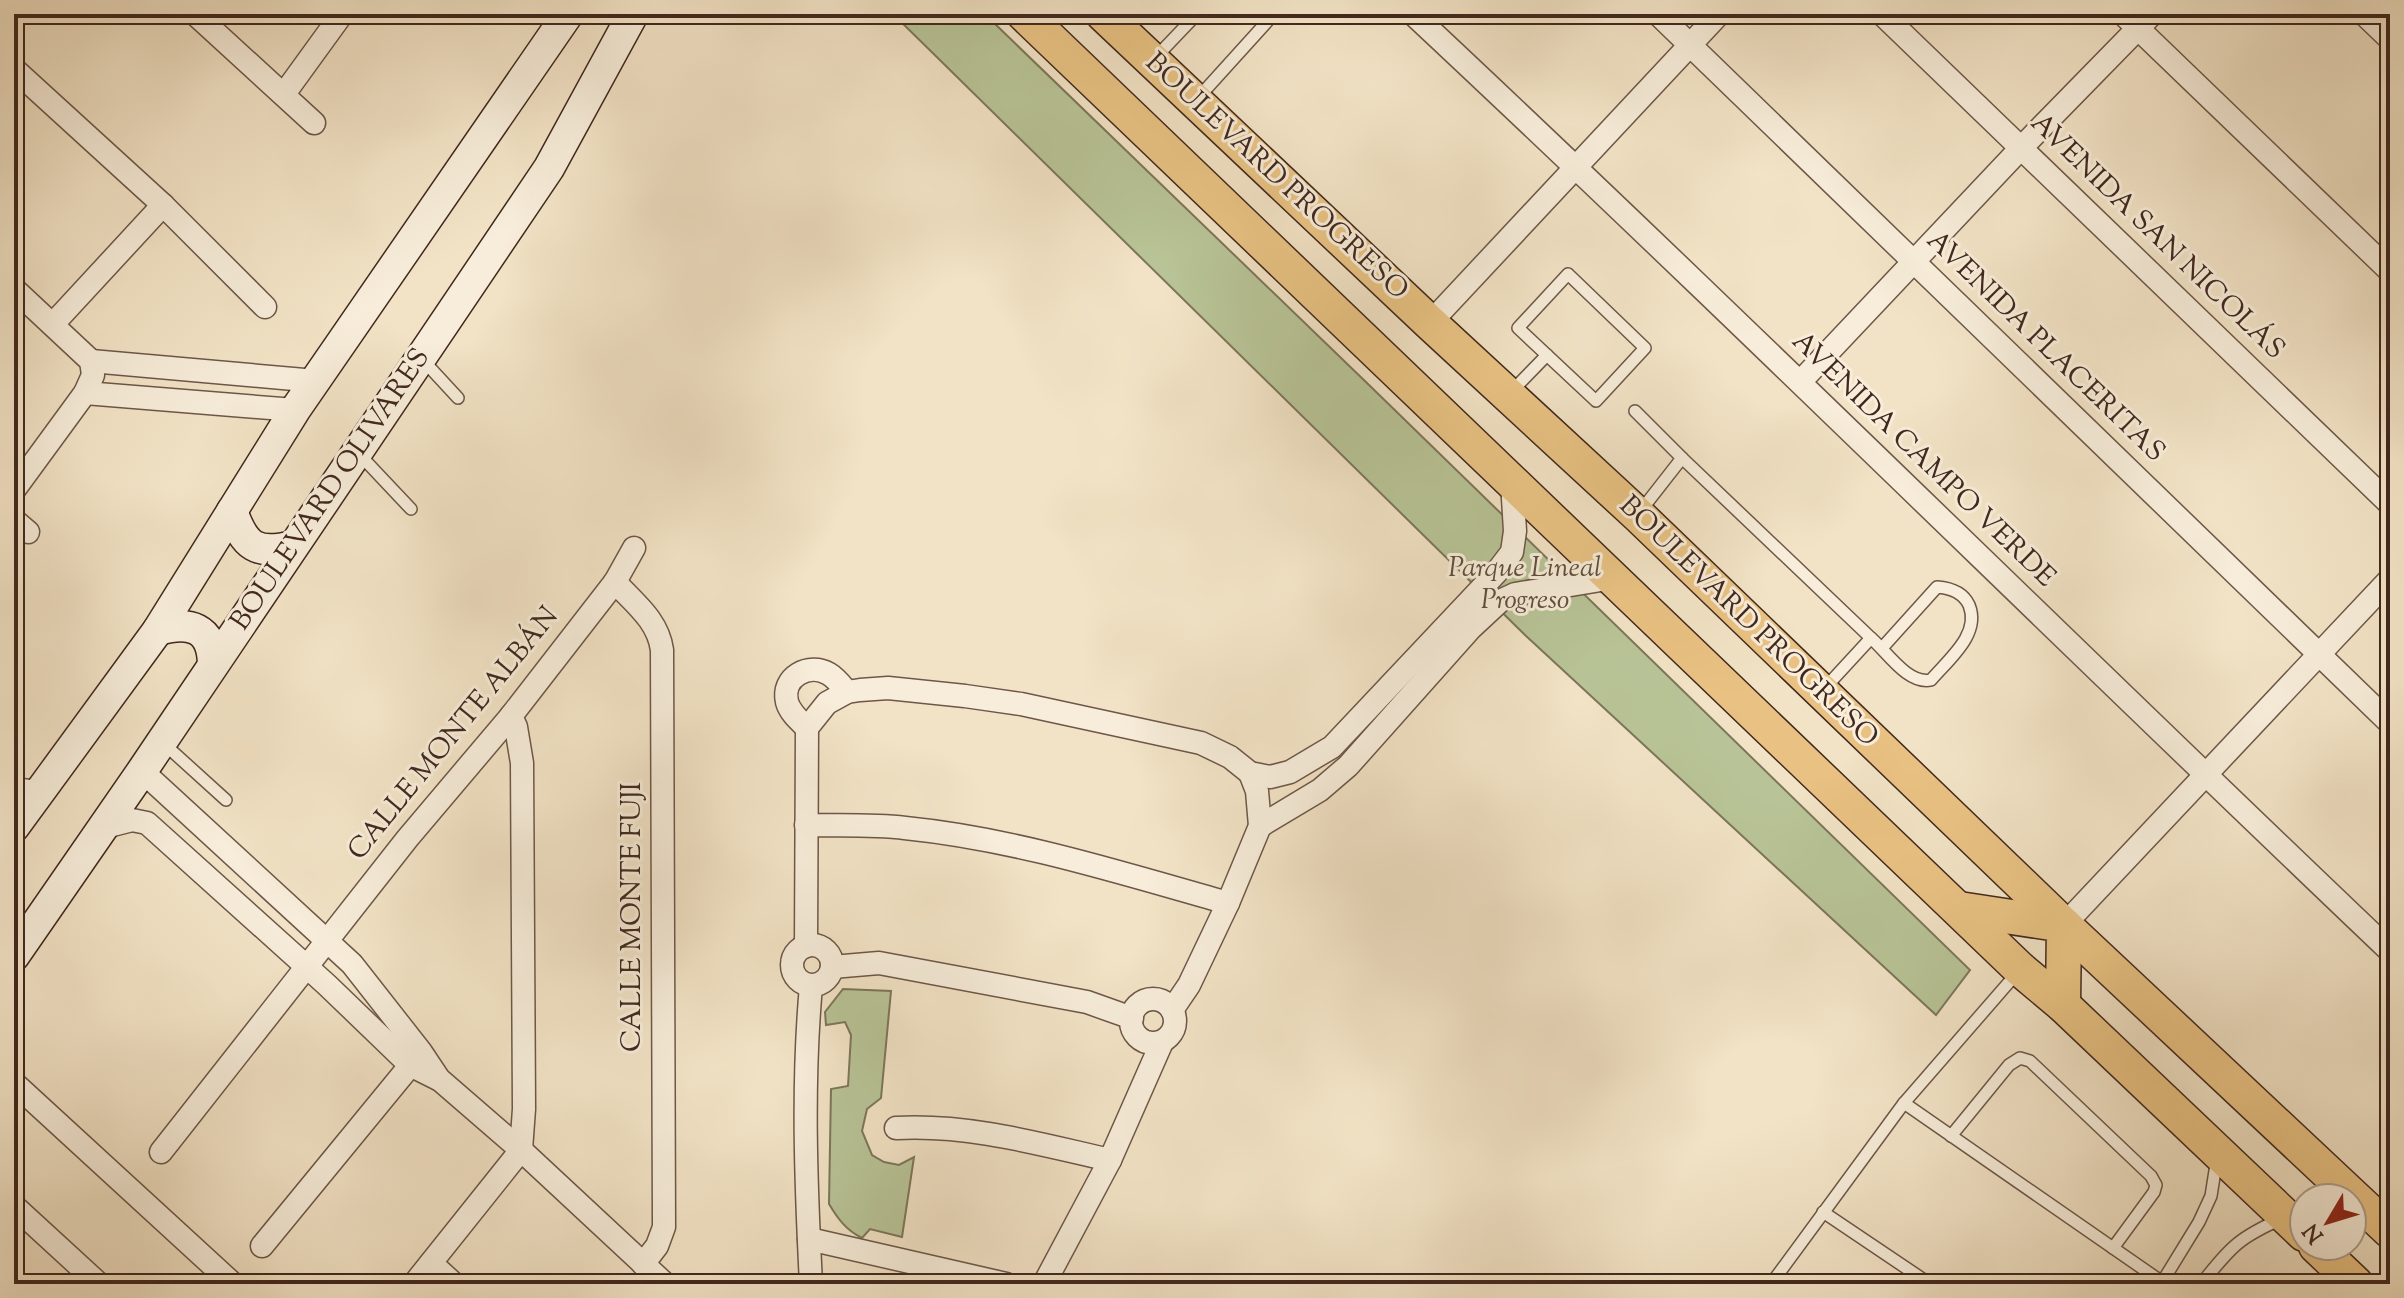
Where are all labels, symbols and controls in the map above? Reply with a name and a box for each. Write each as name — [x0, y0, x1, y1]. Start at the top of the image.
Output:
street label: BOULEVARD PROGRESO — [1135, 44, 1417, 310]
street label: AVENIDA SAN NICOLÁS — [2021, 104, 2293, 370]
street label: AVENIDA PLACERITAS — [1917, 222, 2173, 472]
street label: AVENIDA CAMPO VERDE — [1782, 323, 2064, 597]
street label: BOULEVARD OLIVARES — [221, 341, 441, 639]
street label: BOULEVARD PROGRESO — [1609, 487, 1887, 757]
park label: Parque Lineal Progreso — [1448, 549, 1602, 621]
street label: CALLE MONTE ALBÁN — [339, 599, 569, 869]
street label: CALLE MONTE FUJI — [613, 782, 653, 1052]
north arrow — [2288, 1182, 2368, 1262]
text: N — [2296, 1215, 2333, 1249]

